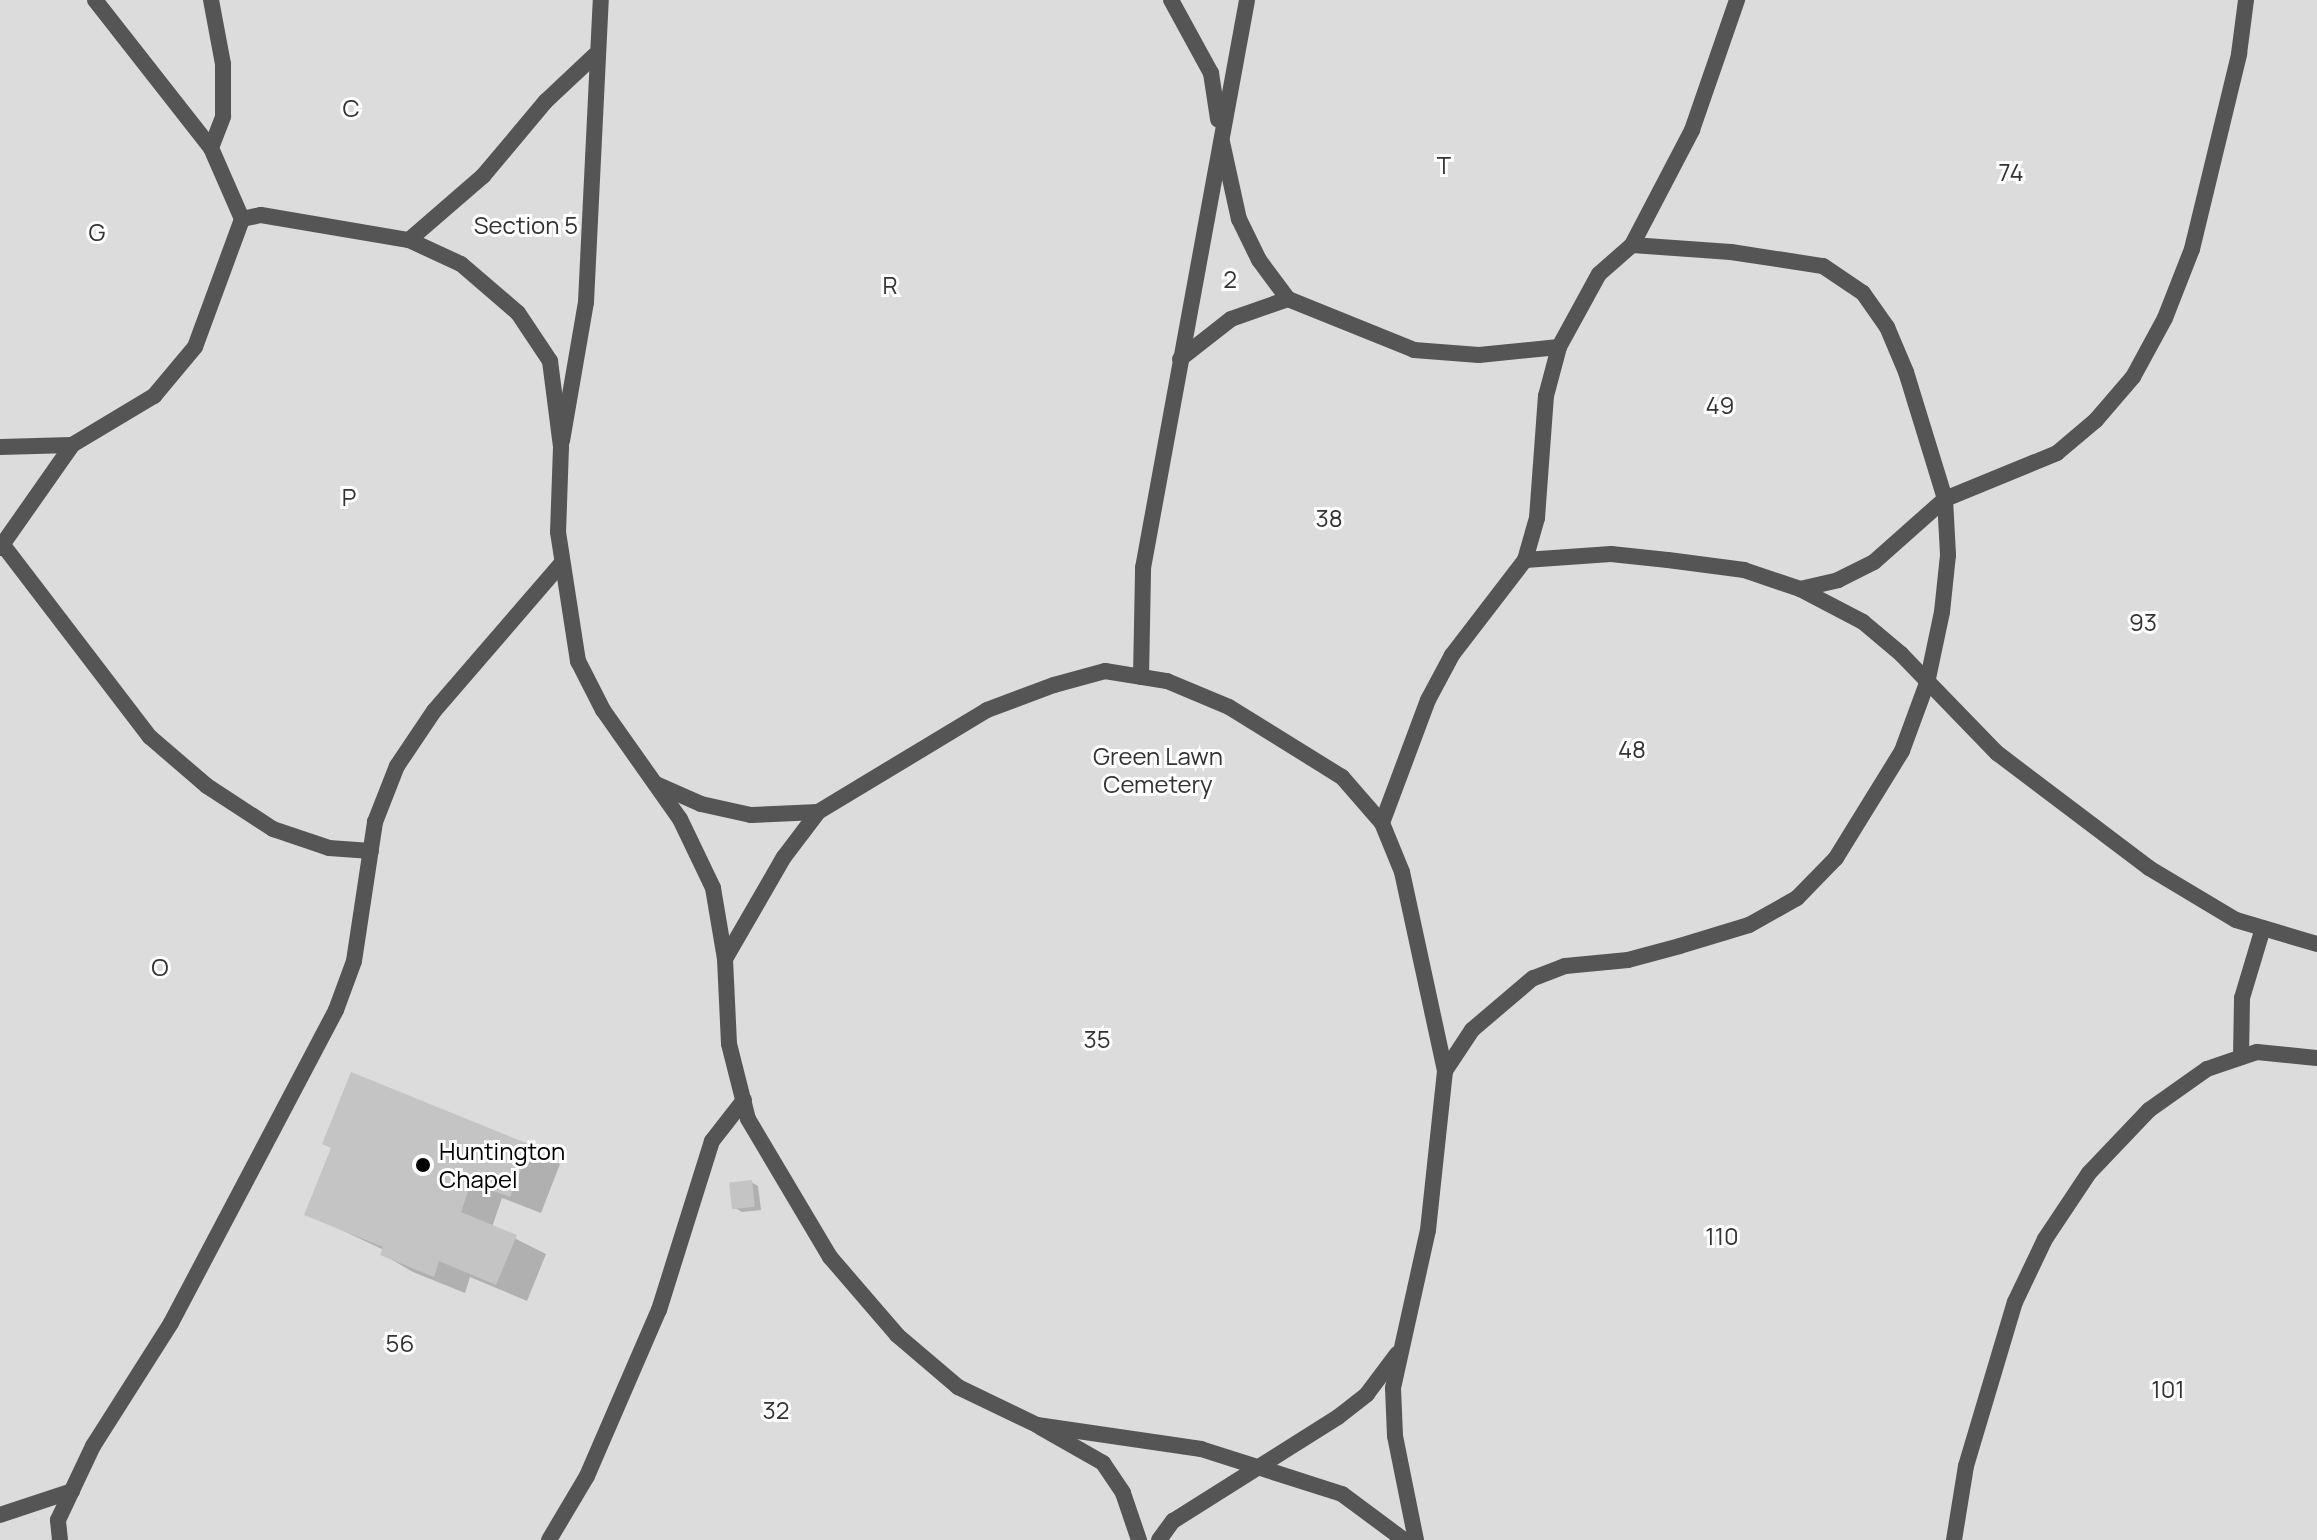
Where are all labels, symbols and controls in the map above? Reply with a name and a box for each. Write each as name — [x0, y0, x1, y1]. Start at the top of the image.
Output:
park label: C — [342, 94, 360, 122]
park label: T — [1437, 151, 1451, 179]
park label: 74 — [1998, 158, 2024, 186]
park label: Section 5 — [474, 211, 578, 239]
park label: G — [89, 218, 105, 246]
park label: 2 — [1223, 265, 1237, 293]
park label: R — [882, 271, 898, 299]
park label: 49 — [1706, 391, 1734, 419]
park label: P — [342, 483, 356, 511]
park label: 38 — [1315, 504, 1343, 532]
park label: 93 — [2129, 608, 2157, 636]
park label: 48 — [1618, 735, 1646, 763]
park label: Green Lawn Cemetery — [1093, 742, 1223, 798]
park label: O — [151, 953, 169, 981]
park label: 35 — [1083, 1025, 1111, 1053]
place label: Huntington Chapel — [439, 1137, 565, 1193]
marker: Huntington Chapel — [414, 1156, 432, 1174]
park label: 110 — [1705, 1222, 1739, 1250]
park label: 56 — [386, 1329, 414, 1357]
park label: 101 — [2151, 1375, 2185, 1403]
park label: 32 — [763, 1396, 789, 1424]

